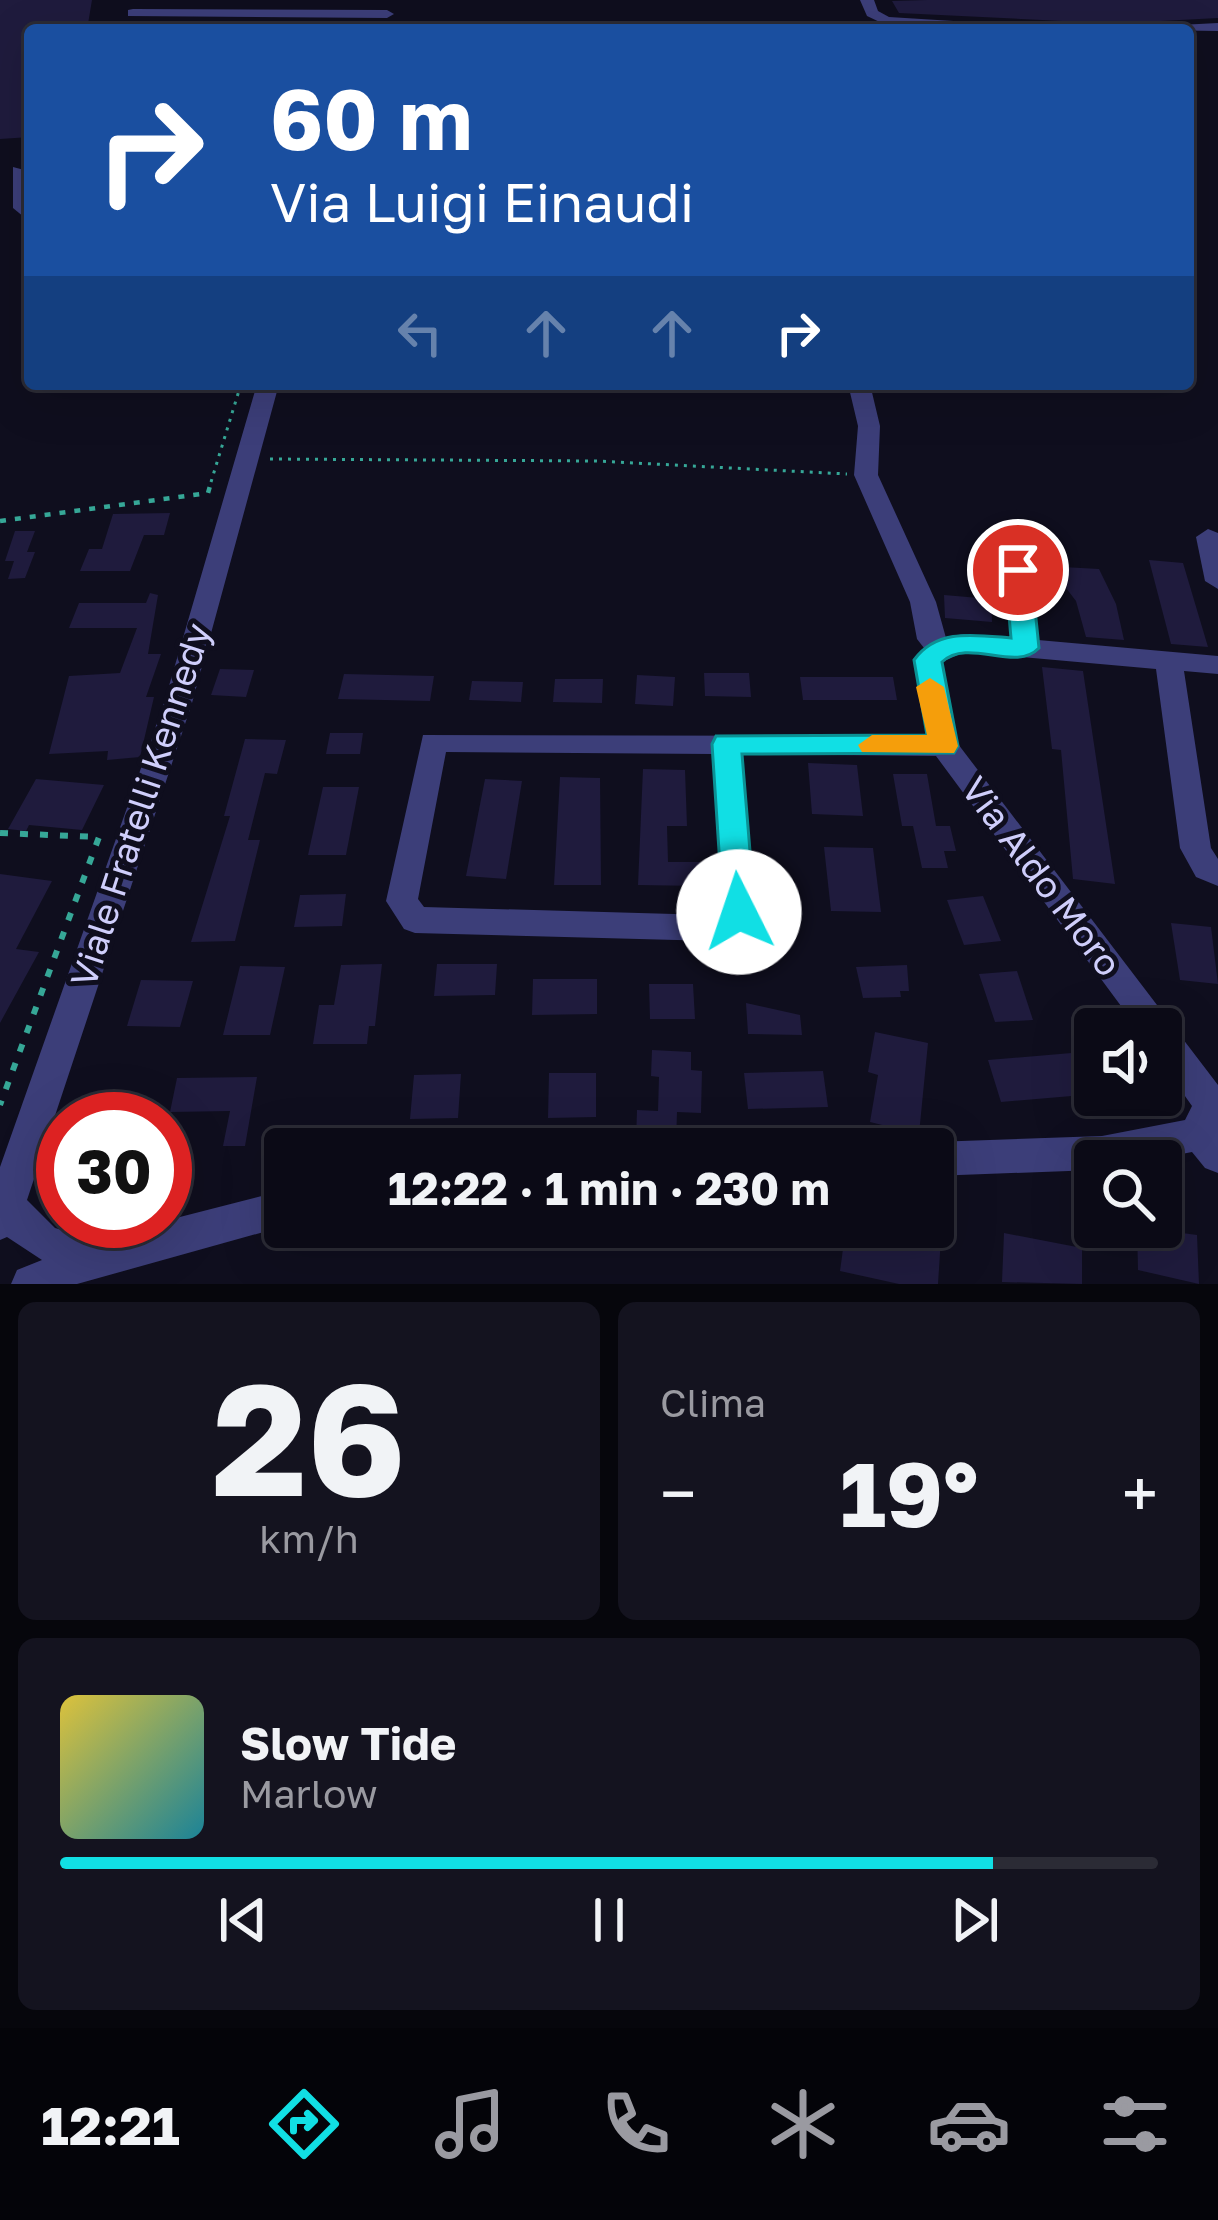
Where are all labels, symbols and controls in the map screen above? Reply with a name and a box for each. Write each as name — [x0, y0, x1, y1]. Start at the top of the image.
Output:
text: 60 m — [270, 68, 472, 168]
icon: right — [72, 72, 228, 228]
text: Via Luigi Einaudi — [270, 169, 694, 234]
icon: left — [387, 300, 453, 366]
icon: ahead — [513, 300, 579, 366]
icon: ahead — [639, 300, 705, 366]
icon: right — [765, 300, 831, 366]
pin — [967, 519, 1069, 621]
icon: arrive — [985, 537, 1051, 603]
street label: Viale Fratelli Kennedy — [61, 618, 219, 992]
street label: Via Aldo Moro — [953, 768, 1131, 984]
position arrow — [676, 849, 802, 975]
map controls — [1074, 1008, 1182, 1248]
button: sound — [1074, 1008, 1182, 1116]
speed limit sign: 30 — [36, 1092, 192, 1248]
button: search — [1074, 1140, 1182, 1248]
text: 12:22 · 1 min · 230 m — [388, 1161, 830, 1215]
text: 26 — [212, 1343, 406, 1530]
text: Clima — [660, 1379, 766, 1426]
text: 19° — [840, 1439, 978, 1547]
text: − — [660, 1453, 696, 1533]
text: + — [1122, 1453, 1158, 1533]
text: km/h — [259, 1515, 359, 1562]
text: Slow Tide — [240, 1716, 456, 1770]
text: Marlow — [240, 1770, 377, 1817]
icon: previous — [210, 1887, 276, 1953]
icon: pause — [576, 1887, 642, 1953]
icon: next — [942, 1887, 1008, 1953]
icon: directions — [262, 2082, 346, 2166]
icon: music — [428, 2082, 512, 2166]
icon: phone — [594, 2082, 678, 2166]
icon: climate — [761, 2082, 845, 2166]
icon: car — [927, 2082, 1011, 2166]
icon: filters — [1093, 2082, 1177, 2166]
text: 12:21 — [41, 2092, 180, 2157]

